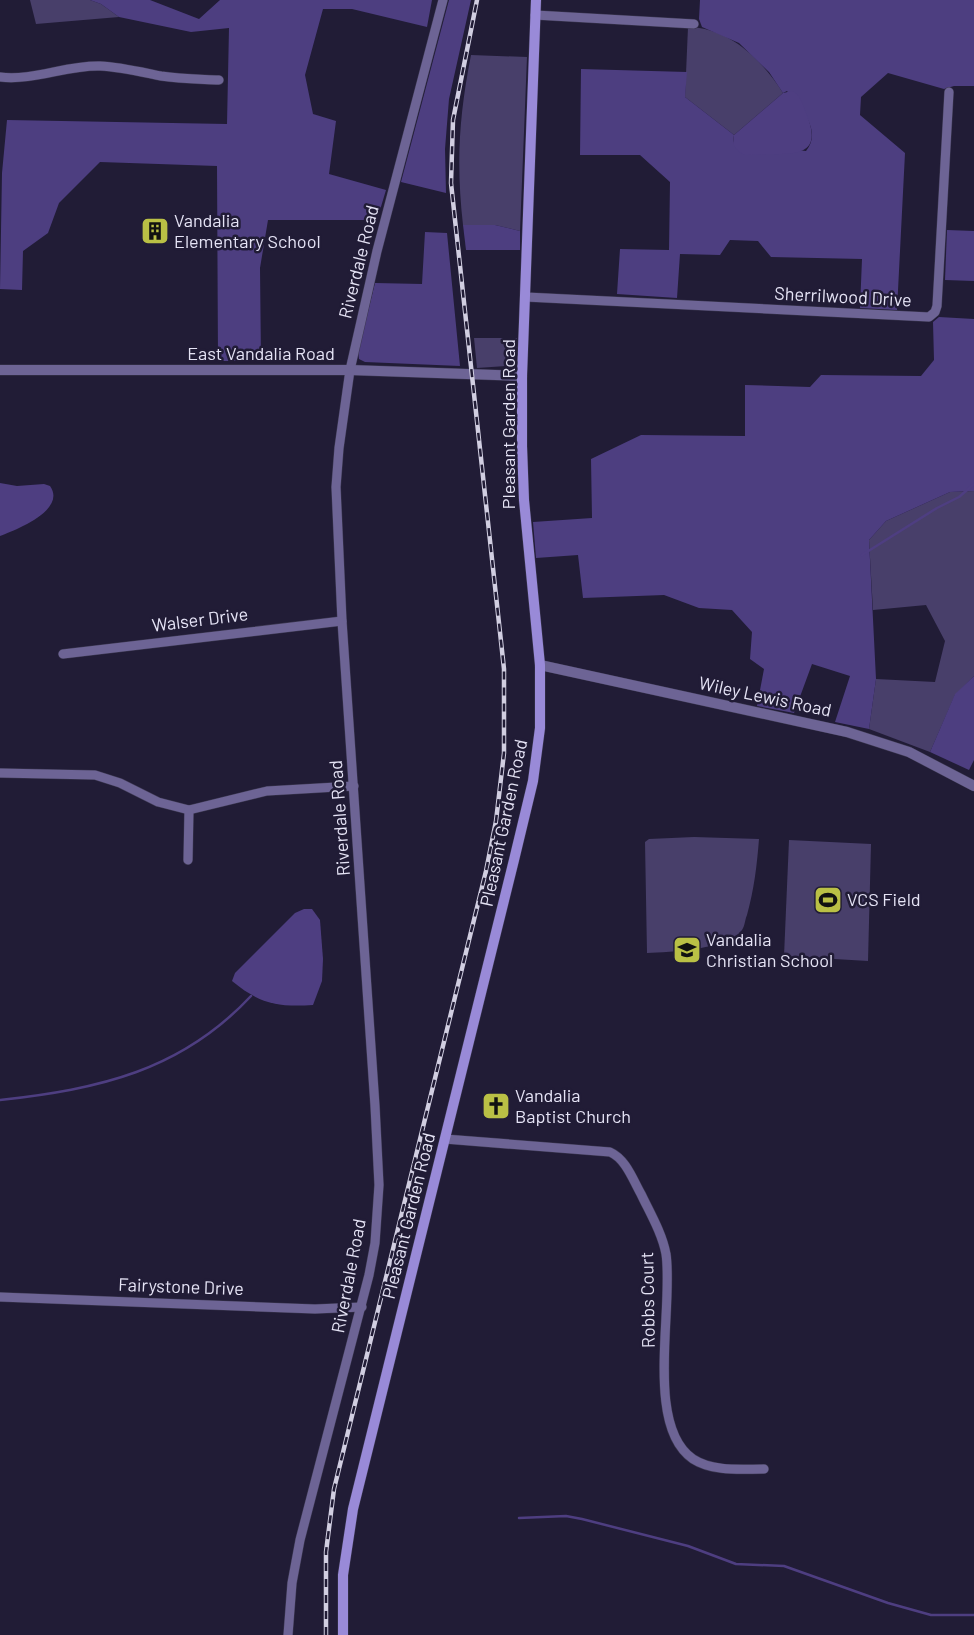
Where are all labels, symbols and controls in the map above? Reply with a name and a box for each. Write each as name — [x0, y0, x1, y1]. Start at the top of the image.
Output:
street label: Riverdale Road — [333, 203, 383, 321]
place label: Vandalia Elementary School — [174, 209, 321, 252]
building icon: Vandalia Elementary School — [140, 216, 170, 246]
street label: Sherrilwood Drive — [774, 281, 912, 311]
street label: Pleasant Garden Road — [497, 339, 519, 509]
street label: East Vandalia Road — [187, 342, 335, 364]
street label: Walser Drive — [150, 602, 249, 636]
street label: Wiley Lewis Road — [697, 671, 834, 721]
street label: Pleasant Garden Road — [475, 737, 531, 908]
street label: Riverdale Road — [324, 759, 354, 877]
sports icon: VCS Field — [813, 885, 843, 915]
place label: VCS Field — [847, 888, 921, 910]
place label: Vandalia Christian School — [706, 928, 833, 971]
school or university icon: Vandalia Christian School — [672, 935, 702, 965]
place label: Vandalia Baptist Church — [515, 1084, 631, 1127]
church icon: Vandalia Baptist Church — [481, 1091, 511, 1121]
street label: Pleasant Garden Road — [377, 1130, 439, 1301]
street label: Riverdale Road — [326, 1217, 370, 1335]
street label: Robbs Court — [635, 1252, 659, 1348]
street label: Fairystone Drive — [118, 1273, 244, 1299]

